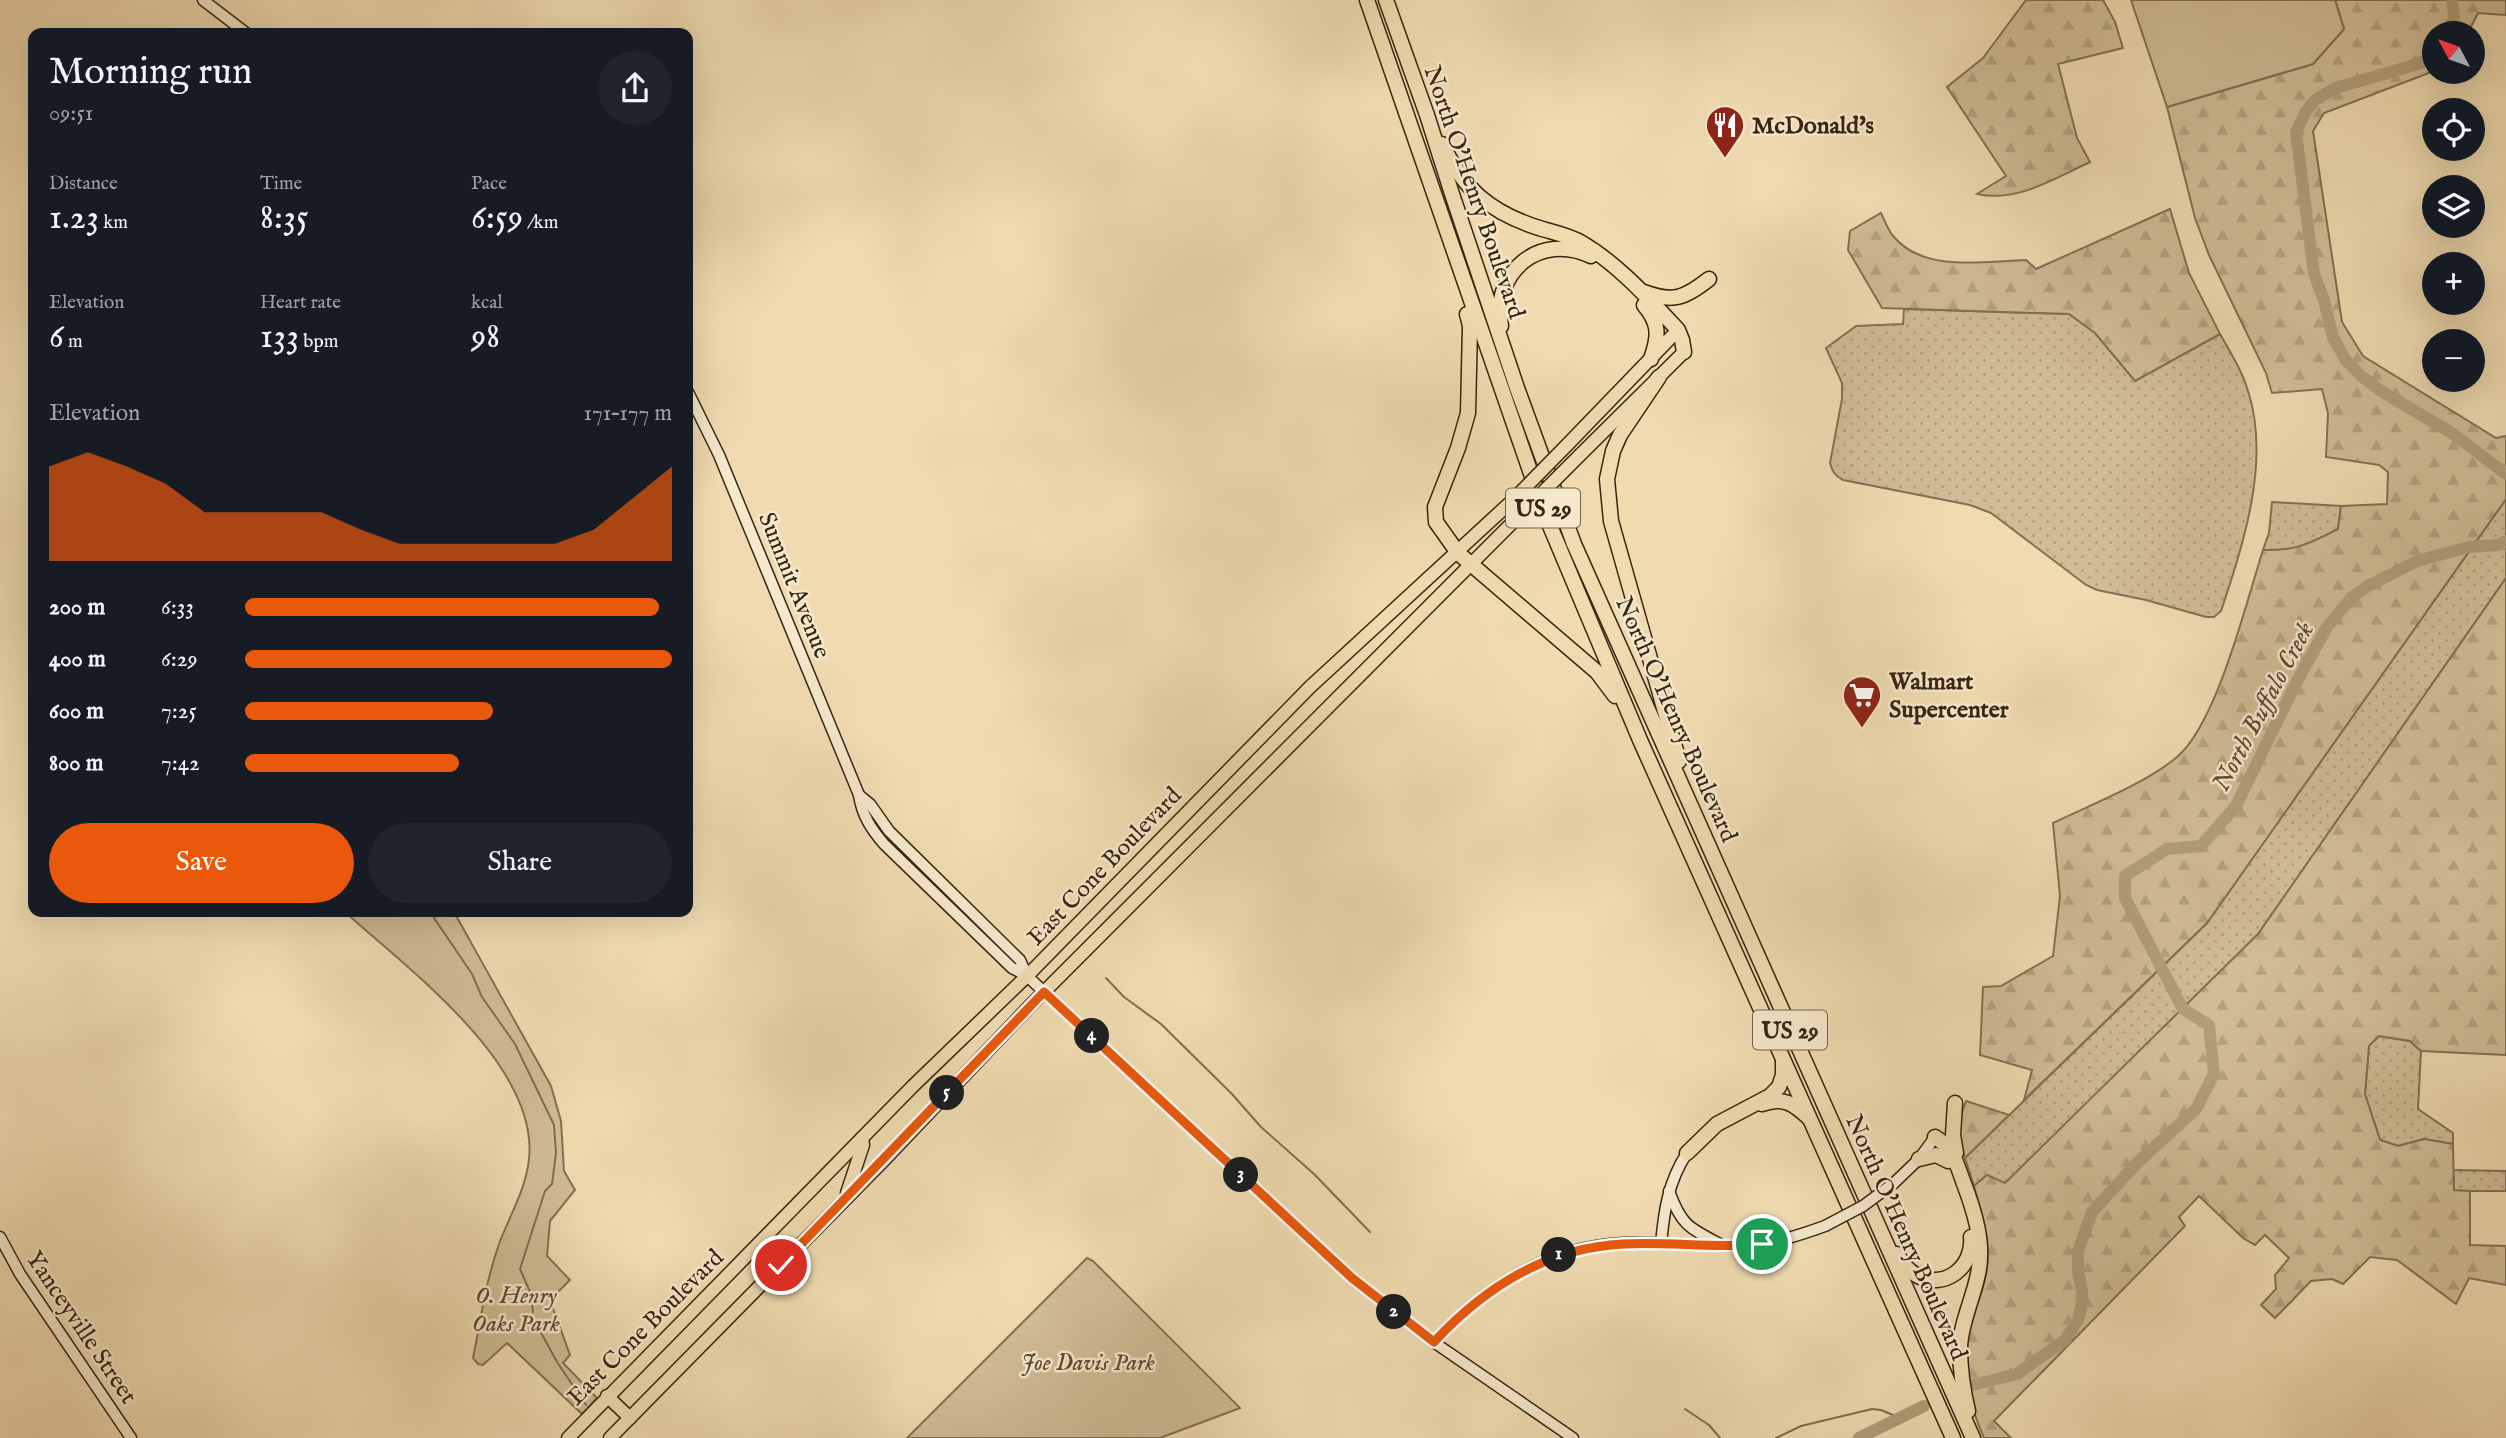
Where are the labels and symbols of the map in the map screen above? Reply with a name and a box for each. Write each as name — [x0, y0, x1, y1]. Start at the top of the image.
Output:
north arrow — [2422, 21, 2485, 84]
street label: North O'Henry Boulevard — [1416, 62, 1532, 323]
restaurant icon: McDonald's — [1704, 104, 1746, 159]
place label: McDonald's — [1752, 111, 1875, 142]
road number: US 29 — [1506, 488, 1580, 528]
street label: Summit Avenue — [750, 508, 837, 663]
street label: North O'Henry Boulevard — [1607, 592, 1744, 847]
water label: North Buffalo Creek — [2205, 616, 2322, 797]
place label: Walmart Supercenter — [1888, 667, 2009, 726]
supermarket icon: Walmart Supercenter — [1841, 674, 1883, 729]
street label: East Cone Boulevard — [1021, 781, 1189, 953]
road number: US 29 — [1753, 1010, 1827, 1050]
pin: 4 — [1074, 1018, 1110, 1054]
pin: 5 — [930, 1076, 964, 1110]
street label: North O'Henry Boulevard — [1837, 1110, 1974, 1365]
pin: 3 — [1224, 1158, 1258, 1192]
pin — [1732, 1214, 1792, 1274]
pin — [751, 1235, 811, 1295]
pin: 1 — [1542, 1238, 1576, 1272]
street label: East Cone Boulevard — [561, 1243, 731, 1413]
street label: Yanceyville Street — [18, 1245, 143, 1410]
park label: O. Henry Oaks Park — [472, 1281, 560, 1340]
pin: 2 — [1376, 1294, 1412, 1330]
park label: Joe Davis Park — [1021, 1348, 1155, 1379]

